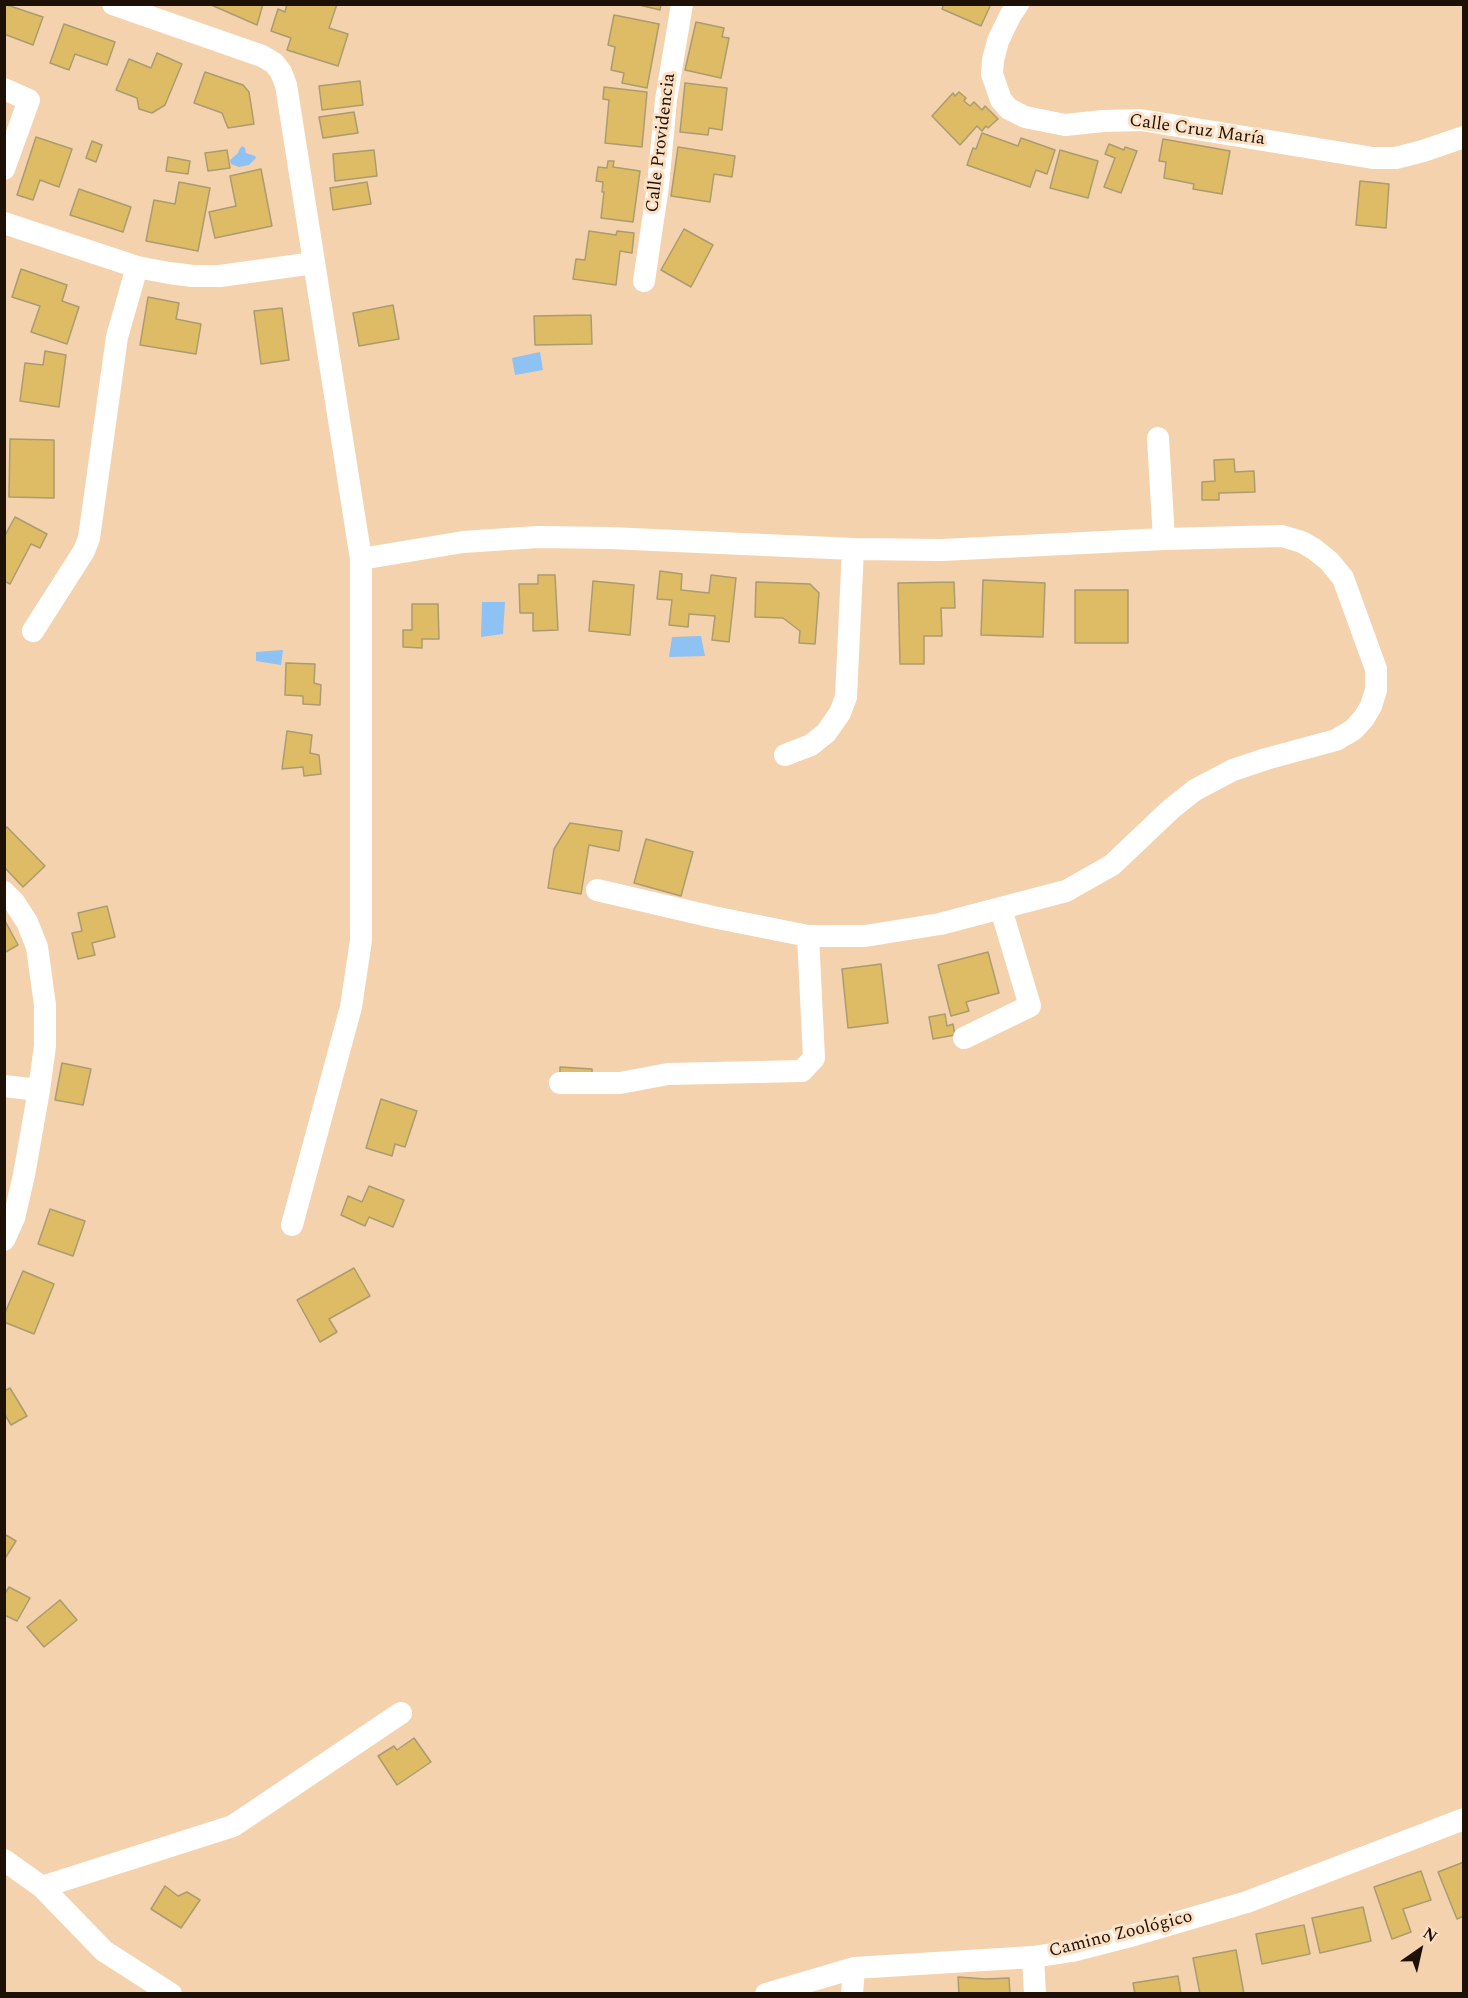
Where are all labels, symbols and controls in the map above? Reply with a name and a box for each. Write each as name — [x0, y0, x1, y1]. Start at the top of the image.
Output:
street label: Calle Providencia — [643, 72, 681, 214]
street label: Calle Cruz María — [1128, 111, 1266, 151]
street label: Camino Zoológico — [1047, 1907, 1195, 1963]
north arrow — [1390, 1920, 1450, 1980]
text: N — [1418, 1921, 1442, 1949]

